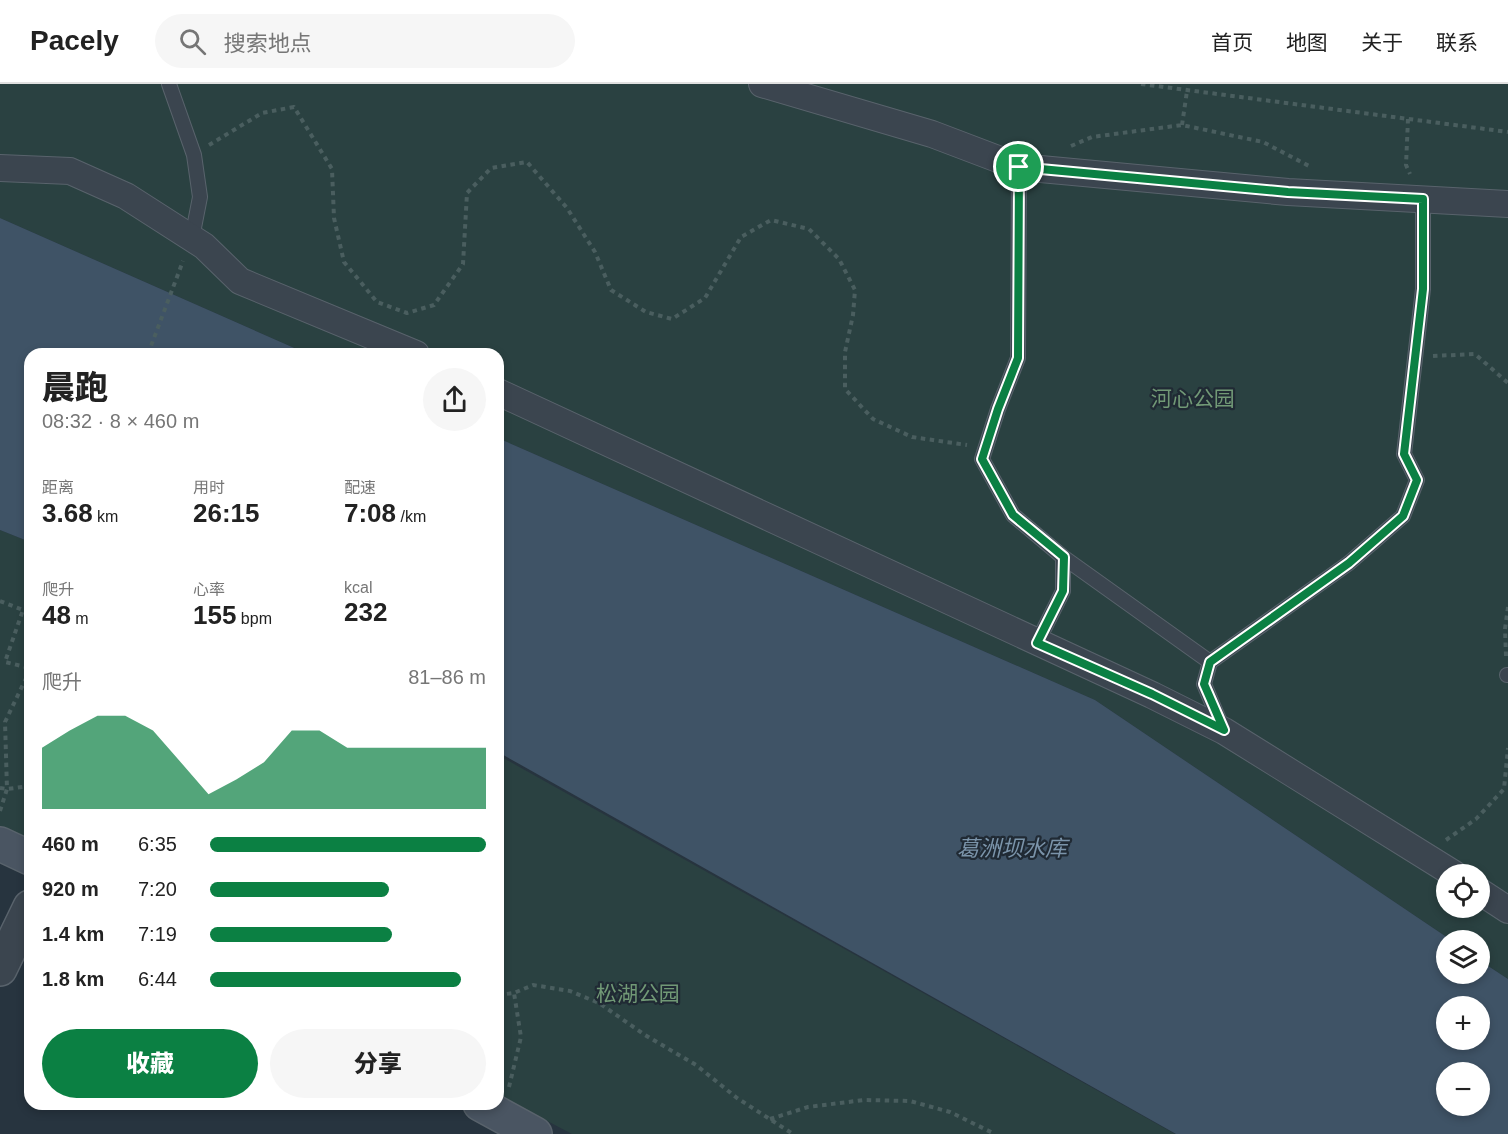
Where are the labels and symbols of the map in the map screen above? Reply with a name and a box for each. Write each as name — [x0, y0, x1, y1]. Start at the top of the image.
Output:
pin — [993, 141, 1044, 192]
park label: 河心公园 — [1151, 387, 1235, 410]
water label: 葛洲坝水库 — [957, 836, 1071, 861]
park label: 松湖公园 — [596, 982, 680, 1005]

